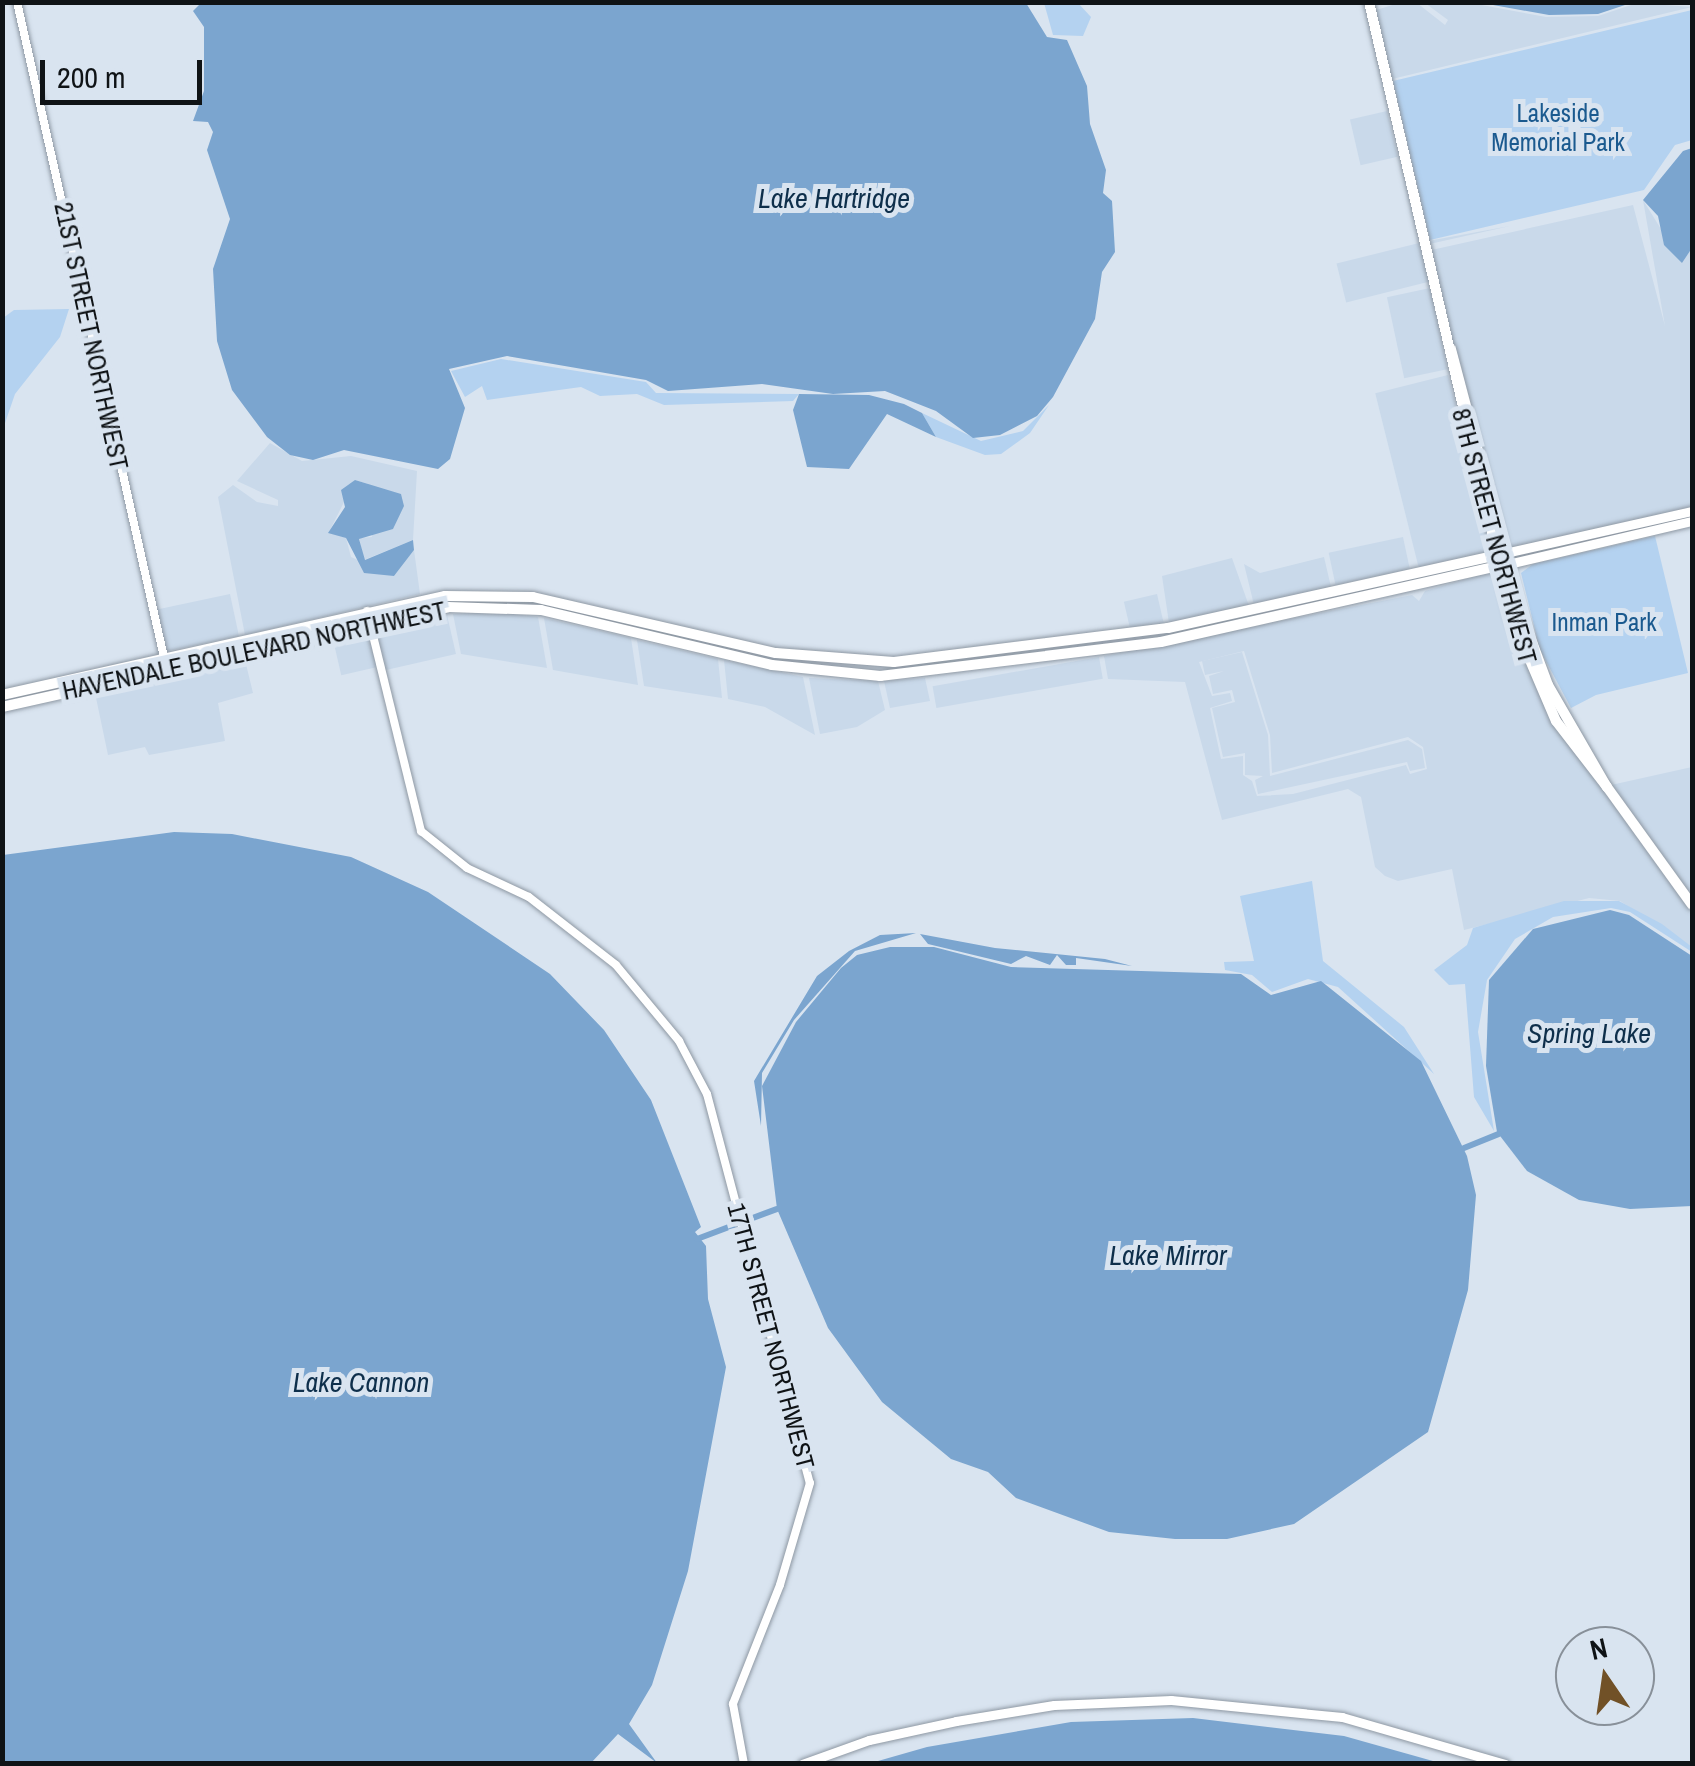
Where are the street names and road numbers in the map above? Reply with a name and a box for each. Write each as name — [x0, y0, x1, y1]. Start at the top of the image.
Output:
street label: 21ST STREET NORTHWEST — [48, 199, 134, 473]
street label: 8TH STREET NORTHWEST — [1446, 405, 1542, 667]
street label: HAVENDALE BOULEVARD NORTHWEST — [60, 596, 448, 706]
street label: 17TH STREET NORTHWEST — [721, 1200, 821, 1472]

